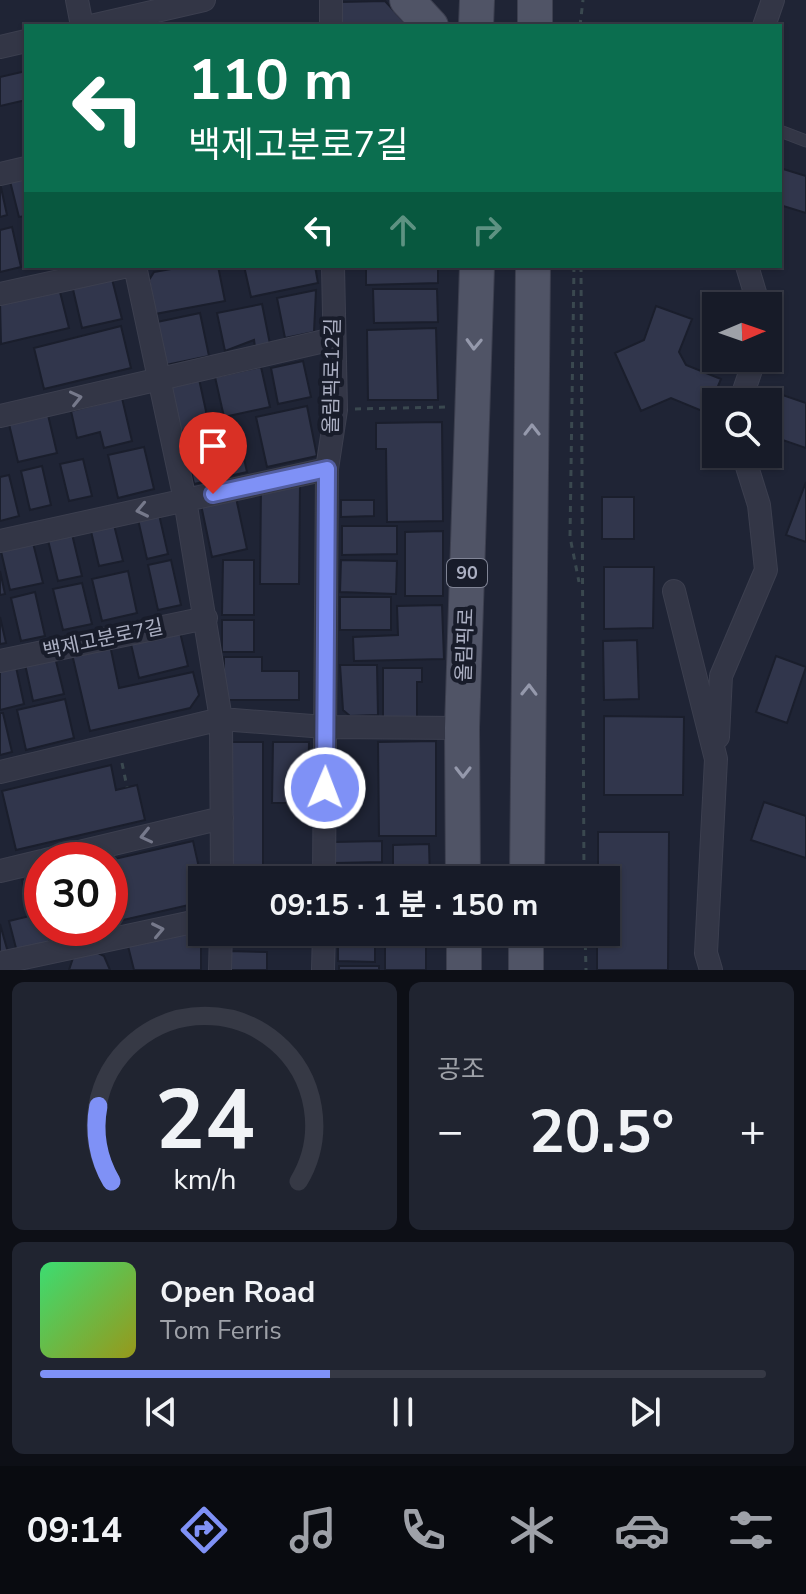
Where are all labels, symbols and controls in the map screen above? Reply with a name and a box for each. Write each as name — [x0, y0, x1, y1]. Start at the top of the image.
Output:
text: 110 m — [188, 42, 353, 119]
icon: left — [56, 56, 160, 160]
text: 백제고분로7길 — [188, 121, 408, 170]
icon: left — [297, 208, 341, 252]
icon: ahead — [381, 208, 425, 252]
icon: right — [465, 208, 509, 252]
north arrow — [702, 292, 782, 372]
map controls — [702, 292, 782, 468]
street label: 올림픽로12길 — [317, 318, 347, 434]
one-way arrow — [466, 338, 483, 351]
button: search — [702, 388, 782, 468]
one-way arrow — [69, 390, 82, 407]
pin — [179, 412, 247, 494]
one-way arrow — [523, 423, 541, 436]
icon: arrive — [191, 424, 235, 468]
one-way arrow — [135, 501, 149, 518]
road number: 90 — [447, 559, 487, 587]
street label: 올림픽로 — [450, 608, 480, 682]
street label: 백제고분로7길 — [40, 613, 166, 665]
one-way arrow — [521, 683, 538, 696]
position arrow — [283, 746, 367, 830]
one-way arrow — [454, 766, 472, 779]
one-way arrow — [140, 827, 154, 844]
speed limit sign: 30 — [24, 842, 128, 946]
text: 09:15 · 1 분 · 150 m — [270, 885, 538, 926]
one-way arrow — [152, 922, 165, 939]
text: 공조 — [437, 1052, 485, 1087]
text: 24 — [155, 1064, 254, 1177]
text: 20.5° — [529, 1091, 674, 1173]
text: − — [437, 1102, 463, 1162]
text: + — [740, 1102, 766, 1162]
text: km/h — [173, 1160, 236, 1199]
text: Open Road — [160, 1272, 315, 1313]
text: Tom Ferris — [160, 1313, 282, 1348]
icon: previous — [139, 1390, 183, 1434]
icon: pause — [381, 1390, 425, 1434]
icon: next — [623, 1390, 667, 1434]
icon: directions — [176, 1502, 232, 1558]
icon: music — [285, 1502, 341, 1558]
icon: phone — [395, 1502, 451, 1558]
icon: climate — [504, 1502, 560, 1558]
icon: car — [614, 1502, 670, 1558]
icon: filters — [723, 1502, 779, 1558]
text: 09:14 — [27, 1506, 122, 1555]

